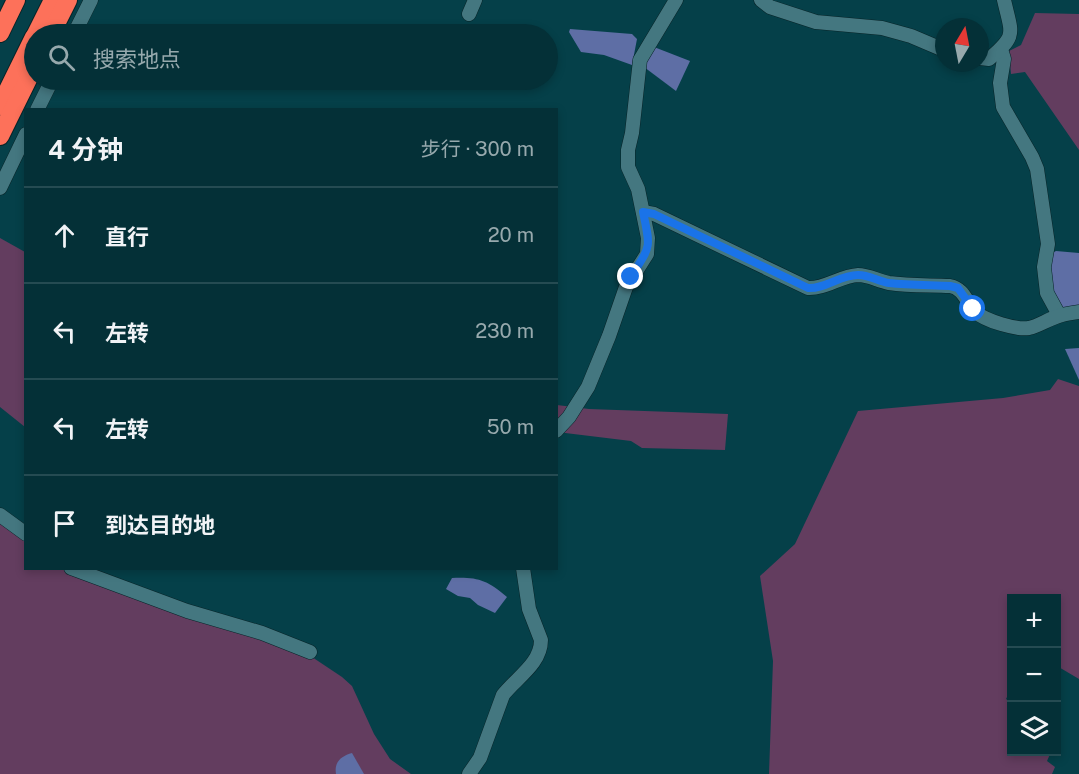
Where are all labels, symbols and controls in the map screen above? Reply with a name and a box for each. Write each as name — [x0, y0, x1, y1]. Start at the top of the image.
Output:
north arrow — [935, 18, 989, 72]
search box — [24, 24, 558, 90]
icon: search — [45, 41, 78, 74]
text: 搜索地点 — [93, 46, 181, 72]
text: 4 分钟 — [48, 134, 123, 165]
text: 步行 · 300 m — [421, 137, 534, 161]
icon: ahead — [48, 219, 81, 252]
text: 20 m — [488, 223, 534, 247]
text: 直行 — [105, 224, 149, 250]
route end — [617, 263, 643, 289]
route start — [959, 295, 985, 321]
icon: left — [48, 315, 81, 348]
text: 230 m — [475, 319, 534, 343]
text: 左转 — [105, 320, 149, 346]
icon: left — [48, 411, 81, 444]
text: 50 m — [487, 415, 534, 439]
text: 左转 — [105, 416, 149, 442]
icon: arrive — [48, 507, 81, 540]
text: 到达目的地 — [105, 512, 215, 538]
map controls — [1007, 594, 1061, 756]
button: + — [1007, 594, 1061, 648]
button: − — [1007, 648, 1061, 702]
button: layers — [1007, 702, 1061, 756]

